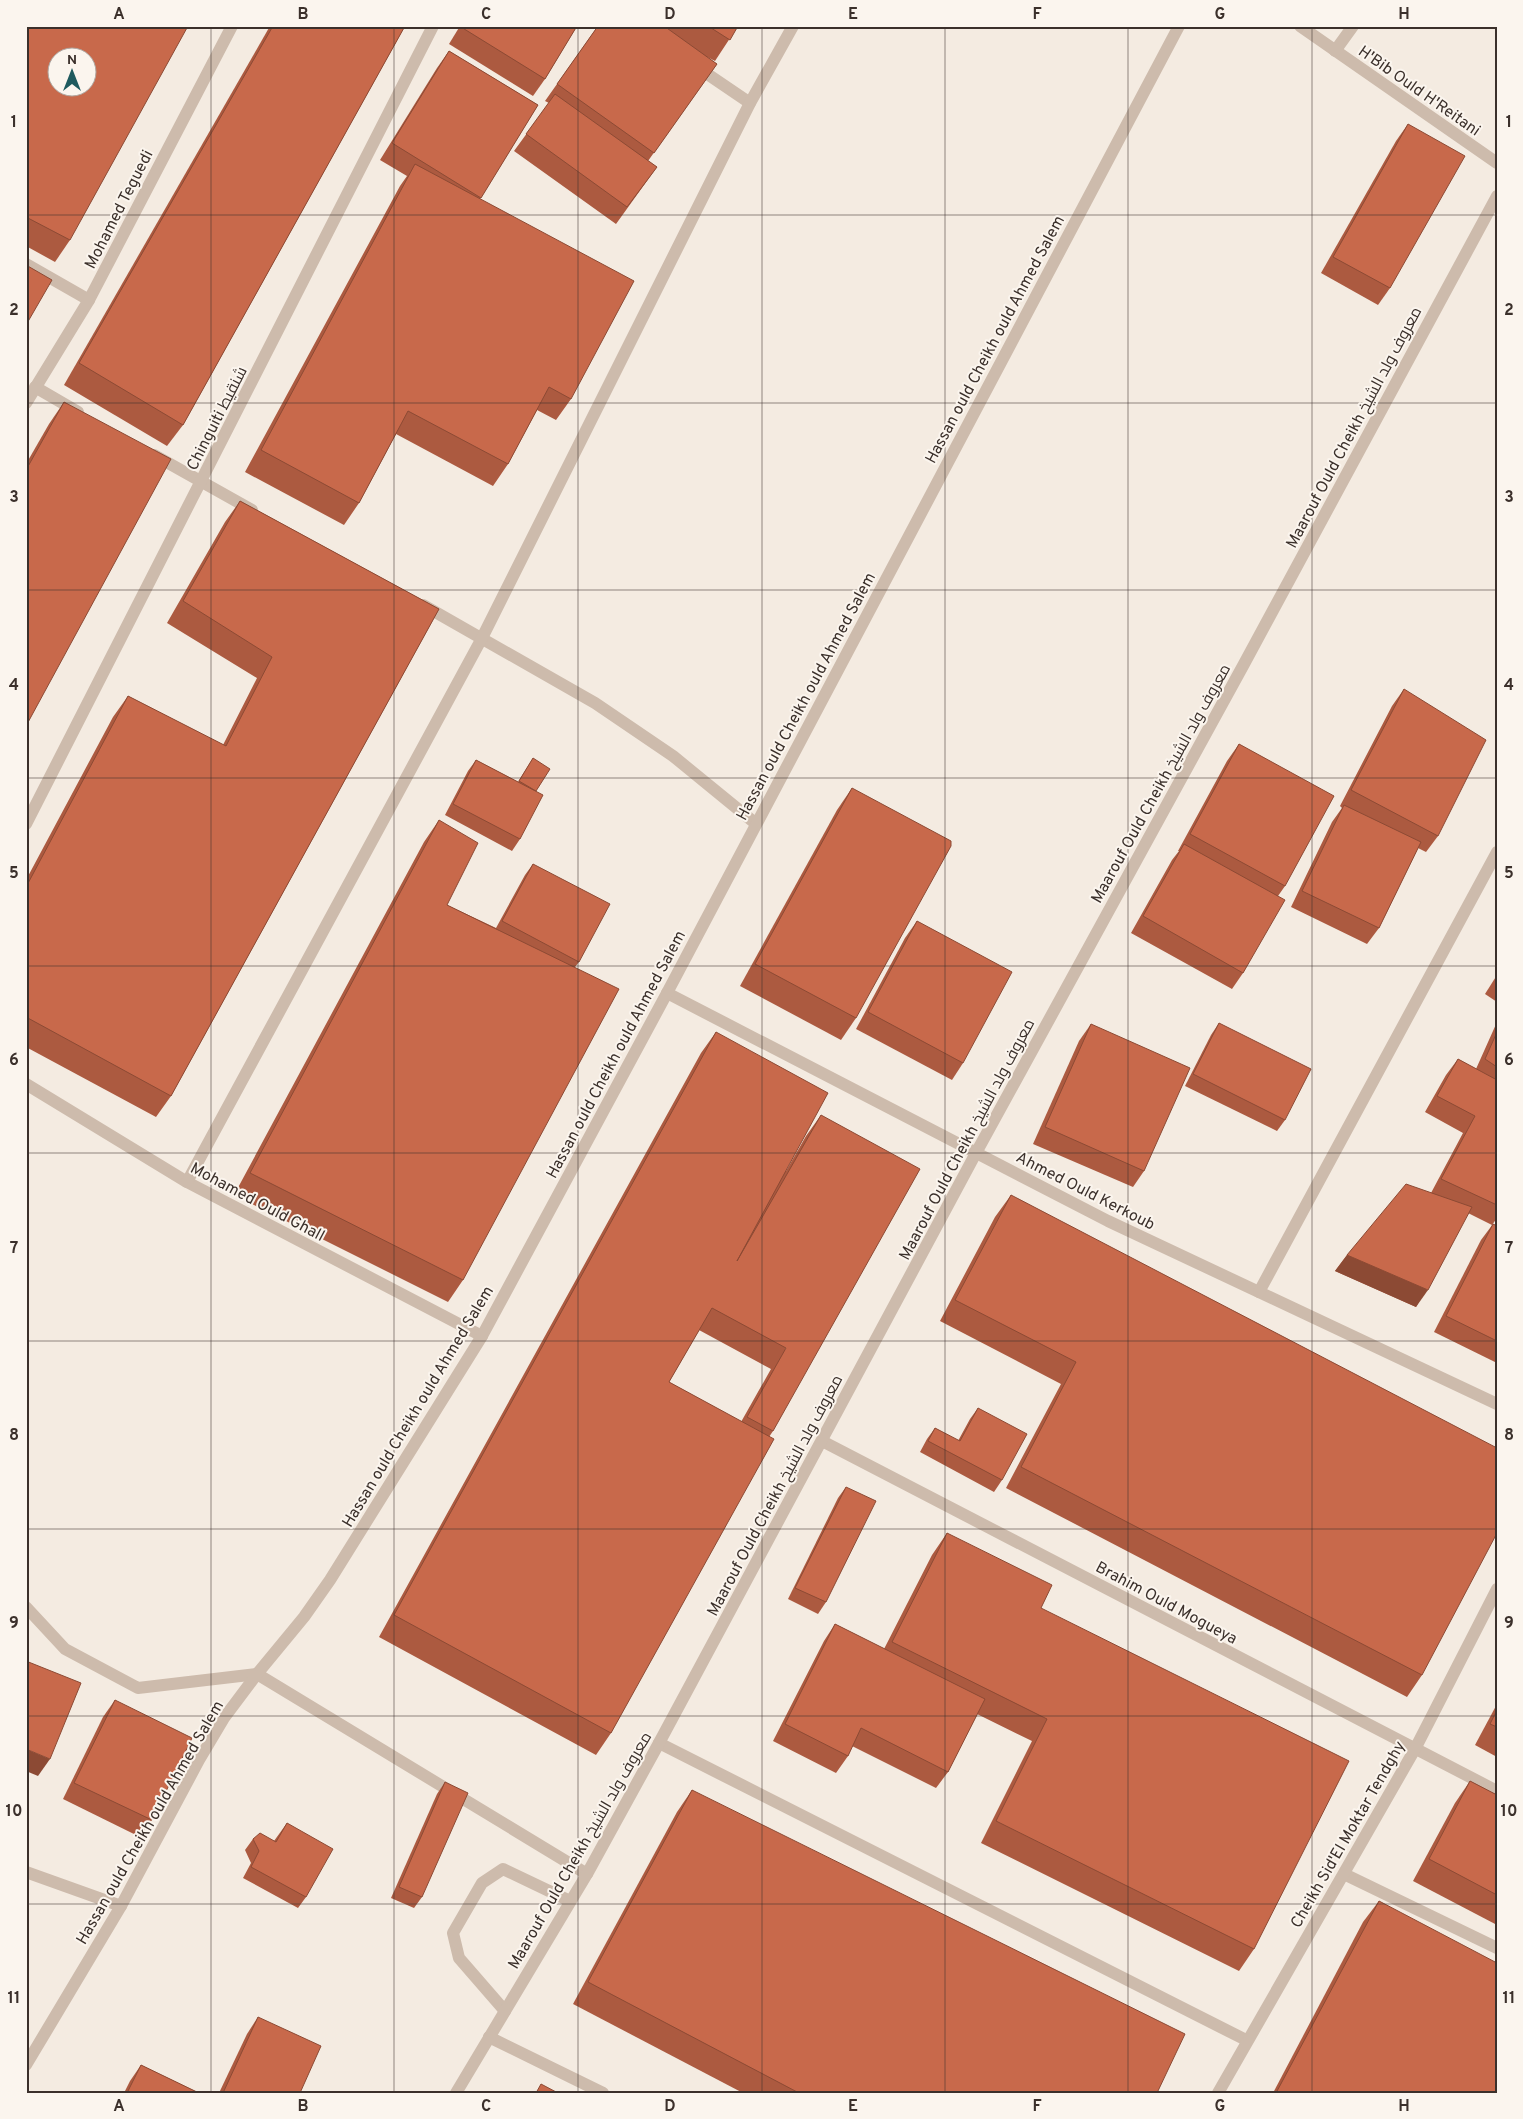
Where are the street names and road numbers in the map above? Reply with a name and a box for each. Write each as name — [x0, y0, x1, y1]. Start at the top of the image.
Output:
street label: H'Bib Ould H'Reitani — [1354, 42, 1484, 141]
street label: Mohamed Teguedi — [81, 147, 158, 273]
street label: Hassan ould Cheikh ould Ahmed Salem — [922, 212, 1070, 467]
street label: Maarouf Ould Cheikh معروف ولد الشيخ — [1282, 304, 1427, 552]
street label: Chinguiti شنقيط — [183, 364, 253, 474]
street label: Hassan ould Cheikh ould Ahmed Salem — [733, 569, 881, 824]
street label: Maarouf Ould Cheikh معروف ولد الشيخ — [1087, 661, 1236, 907]
street label: Hassan ould Cheikh ould Ahmed Salem — [543, 927, 691, 1182]
street label: Maarouf Ould Cheikh معروف ولد الشيخ — [895, 1016, 1040, 1264]
street label: Ahmed Ould Kerkoub — [1012, 1148, 1158, 1235]
street label: Mohamed Ould Ghall — [186, 1159, 328, 1247]
street label: Hassan ould Cheikh ould Ahmed Salem — [339, 1283, 499, 1531]
street label: Maarouf Ould Cheikh معروف ولد الشيخ — [703, 1372, 848, 1620]
street label: Brahim Ould Mogueya — [1092, 1558, 1240, 1650]
street label: Hassan ould Cheikh ould Ahmed Salem — [73, 1698, 229, 1948]
street label: Maarouf Ould Cheikh معروف ولد الشيخ — [504, 1729, 657, 1973]
street label: Cheikh Sid'El Moktar Tendghy — [1287, 1738, 1411, 1932]

